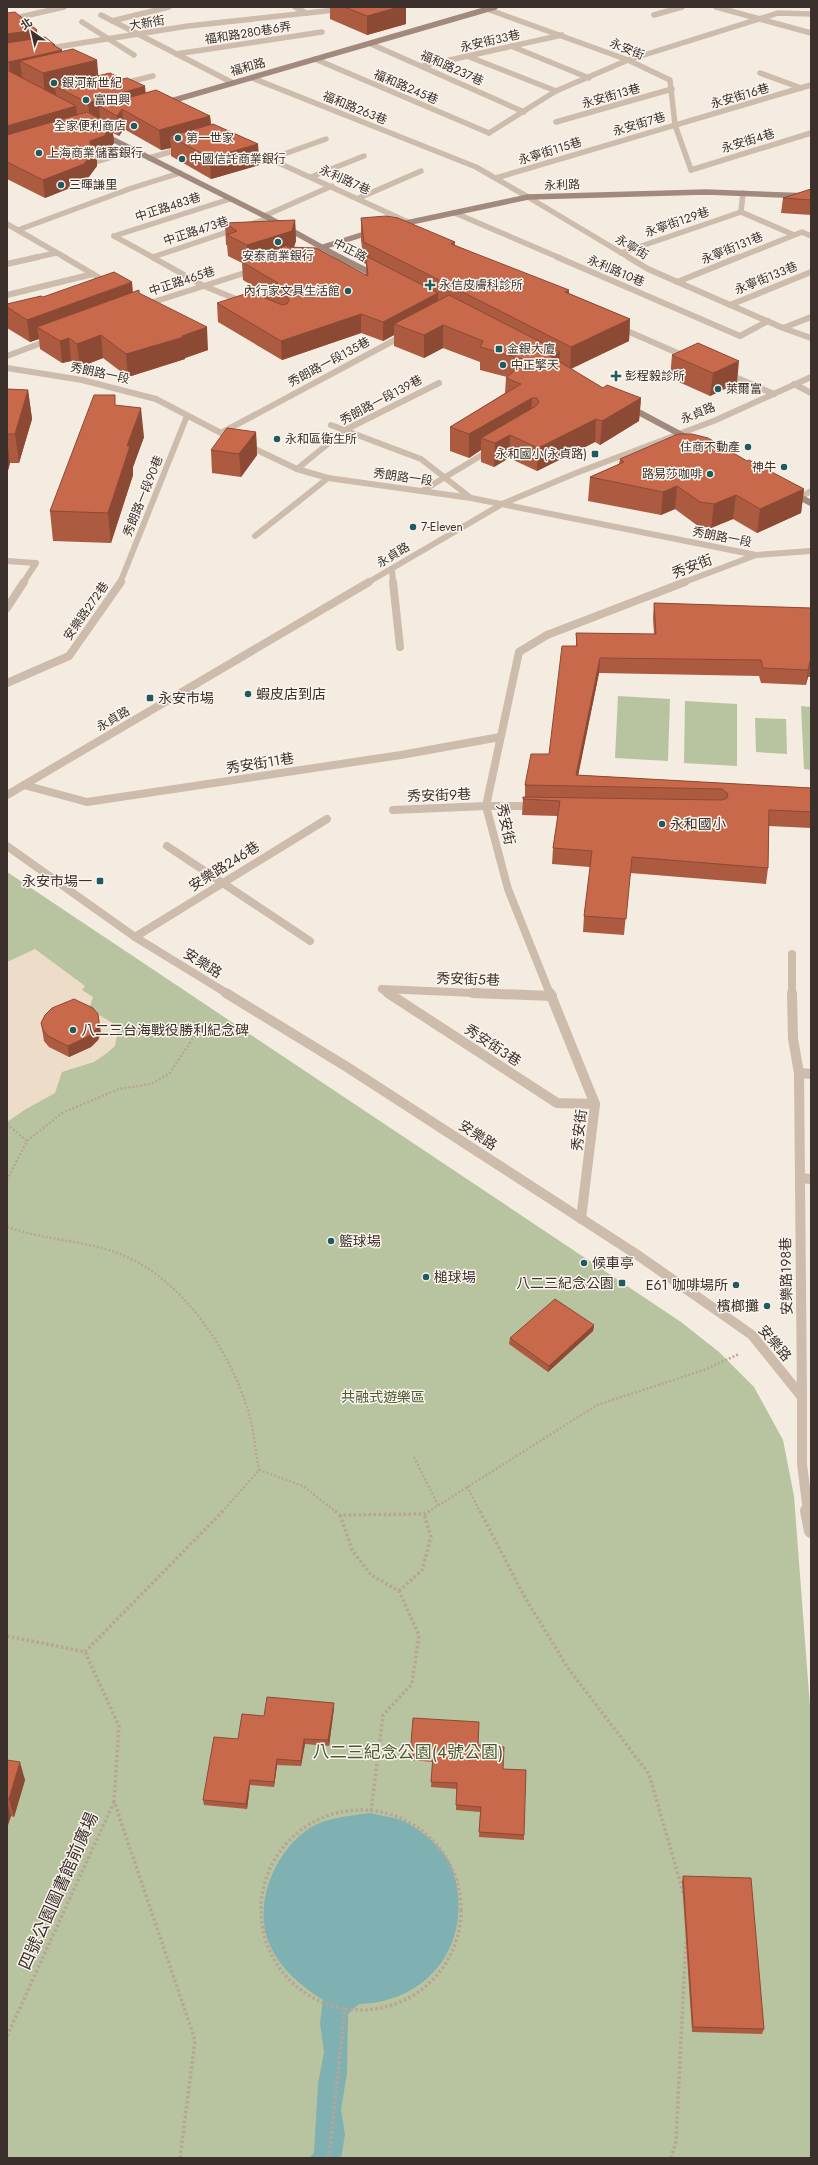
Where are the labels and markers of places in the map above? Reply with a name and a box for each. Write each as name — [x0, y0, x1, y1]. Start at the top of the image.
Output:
place label: 銀河新世紀 — [62, 74, 122, 92]
marker: 銀河新世紀 — [49, 78, 59, 88]
place label: 富田興 — [94, 91, 130, 109]
marker: 富田興 — [81, 95, 91, 105]
place label: 全家便利商店 — [54, 117, 126, 135]
marker: 全家便利商店 — [129, 121, 139, 131]
place label: 第一世家 — [186, 129, 234, 147]
marker: 第一世家 — [173, 133, 183, 143]
place label: 上海商業儲蓄銀行 — [47, 144, 143, 162]
marker: 上海商業儲蓄銀行 — [34, 148, 44, 158]
place label: 中國信託商業銀行 — [190, 150, 286, 168]
marker: 中國信託商業銀行 — [177, 154, 187, 164]
place label: 三暉謙里 — [69, 176, 117, 194]
marker: 三暉謙里 — [56, 180, 66, 190]
marker: 安泰商業銀行 — [273, 237, 283, 247]
place label: 安泰商業銀行 — [242, 247, 314, 265]
place label: 永信皮膚科診所 — [439, 276, 523, 294]
marker: 永信皮膚科診所 — [424, 279, 436, 291]
place label: 內行家文具生活館 — [244, 282, 340, 300]
marker: 內行家文具生活館 — [343, 286, 353, 296]
place label: 金銀大廈 — [507, 340, 555, 358]
marker: 金銀大廈 — [494, 344, 504, 354]
place label: 中正擎天 — [511, 356, 559, 374]
marker: 中正擎天 — [498, 360, 508, 370]
place label: 彭程毅診所 — [625, 367, 685, 385]
marker: 彭程毅診所 — [610, 370, 622, 382]
place label: 萊爾富 — [726, 380, 762, 398]
marker: 萊爾富 — [713, 384, 723, 394]
place label: 永和區衛生所 — [285, 430, 357, 448]
marker: 永和區衛生所 — [272, 434, 282, 444]
place label: 住商不動產 — [680, 438, 740, 456]
marker: 住商不動產 — [743, 442, 753, 452]
place label: 永和國小(永貞路) — [496, 445, 587, 463]
marker: 永和國小(永貞路) — [590, 449, 600, 459]
place label: 神牛 — [752, 458, 776, 476]
marker: 神牛 — [779, 462, 789, 472]
place label: 路易莎咖啡 — [642, 465, 702, 483]
marker: 路易莎咖啡 — [705, 469, 715, 479]
place label: 7-Eleven — [421, 518, 463, 536]
marker: 7-Eleven — [408, 522, 418, 532]
place label: 蝦皮店到店 — [256, 684, 326, 704]
place label: 永安市場 — [158, 688, 214, 708]
marker: 蝦皮店到店 — [243, 689, 253, 699]
marker: 永安市場 — [145, 693, 155, 703]
place label: 永和國小 — [670, 814, 726, 834]
marker: 永和國小 — [657, 819, 667, 829]
place label: 永安市場一 — [22, 871, 92, 891]
marker: 永安市場一 — [95, 876, 105, 886]
place label: 八二三台海戰役勝利紀念碑 — [81, 1020, 249, 1040]
marker: 八二三台海戰役勝利紀念碑 — [68, 1025, 78, 1035]
place label: 籃球場 — [339, 1231, 381, 1251]
marker: 籃球場 — [326, 1236, 336, 1246]
place label: 候車亭 — [592, 1253, 634, 1273]
marker: 候車亭 — [579, 1258, 589, 1268]
place label: 槌球場 — [434, 1267, 476, 1287]
marker: 槌球場 — [421, 1272, 431, 1282]
place label: 八二三紀念公園 — [516, 1273, 614, 1293]
place label: E61 咖啡場所 — [646, 1275, 728, 1295]
marker: 八二三紀念公園 — [617, 1278, 627, 1288]
marker: E61 咖啡場所 — [731, 1280, 741, 1290]
place label: 檳榔攤 — [717, 1296, 759, 1316]
marker: 檳榔攤 — [762, 1301, 772, 1311]

